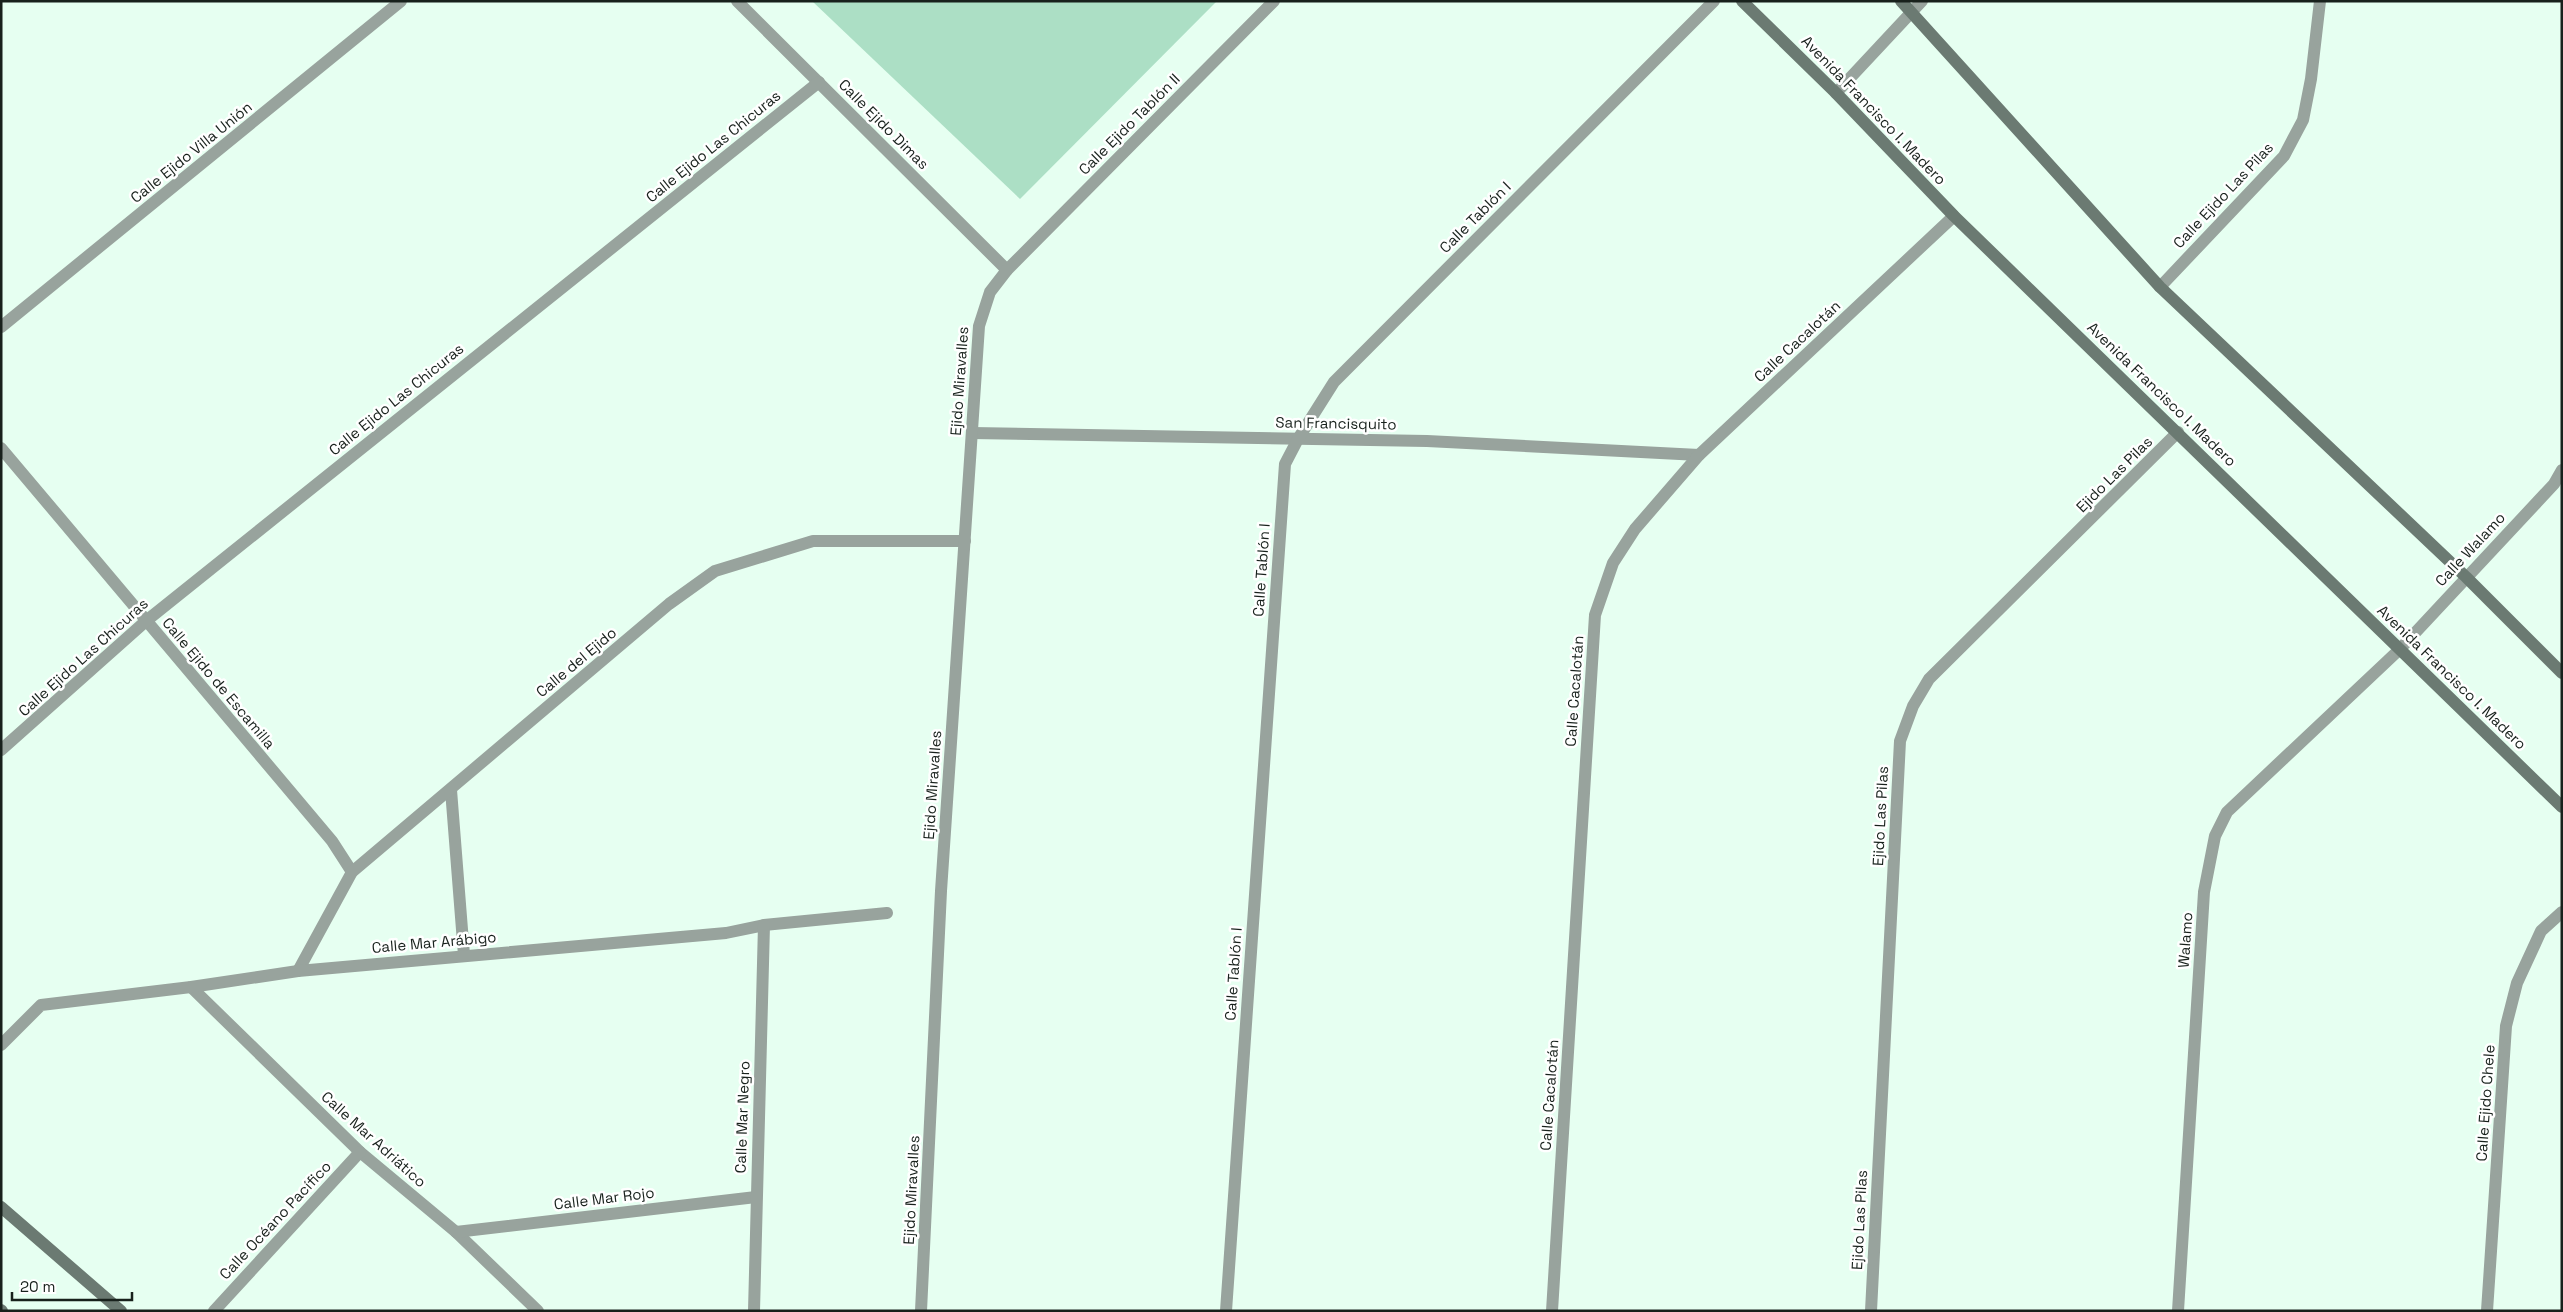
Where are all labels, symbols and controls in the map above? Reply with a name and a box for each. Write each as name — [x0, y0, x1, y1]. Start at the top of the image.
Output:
street label: Avenida Francisco I. Madero — [1798, 31, 1950, 189]
street label: Calle Ejido Tablón II — [1074, 69, 1184, 179]
street label: Calle Ejido Dimas — [835, 75, 933, 173]
street label: Calle Ejido Las Chicuras — [642, 86, 784, 206]
street label: Calle Ejido Villa Unión — [126, 97, 256, 207]
street label: Calle Ejido Las Pilas — [2169, 138, 2277, 252]
street label: Calle Tablón I — [1435, 177, 1515, 257]
street label: Calle Cacalotán — [1750, 296, 1844, 386]
street label: Avenida Francisco I. Madero — [2083, 318, 2241, 470]
street label: Ejido Miravalles — [946, 326, 972, 436]
street label: Calle Ejido Las Chicuras — [325, 339, 467, 459]
street label: San Francisquito — [1275, 412, 1397, 434]
street label: Ejido Las Pilas — [2072, 432, 2156, 516]
street label: Calle Walamo — [2431, 508, 2509, 590]
street label: Calle Tablón I — [1248, 523, 1274, 617]
street label: Calle Ejido Las Chicuras — [14, 594, 152, 720]
street label: Avenida Francisco I. Madero — [2373, 601, 2531, 753]
street label: Calle Ejido de Escamilla — [158, 613, 280, 753]
street label: Calle del Ejido — [532, 623, 620, 701]
street label: Calle Cacalotán — [1561, 635, 1587, 747]
street label: Ejido Miravalles — [919, 730, 945, 840]
street label: Ejido Las Pilas — [1868, 766, 1892, 866]
street label: Walamo — [2174, 911, 2196, 969]
street label: Calle Mar Arábigo — [371, 927, 497, 957]
street label: Calle Tablón I — [1220, 927, 1246, 1021]
street label: Calle Cacalotán — [1536, 1039, 1562, 1151]
street label: Calle Ejido Chele — [2471, 1044, 2499, 1162]
street label: Calle Mar Negro — [731, 1060, 753, 1174]
street label: Calle Mar Adriático — [318, 1087, 430, 1191]
street label: Ejido Miravalles — [899, 1135, 923, 1245]
street label: Calle Océano Pacífico — [215, 1157, 335, 1283]
street label: Ejido Las Pilas — [1847, 1170, 1871, 1270]
street label: Calle Mar Rojo — [553, 1182, 655, 1214]
scale bar — [12, 1270, 132, 1302]
text: 20 m — [20, 1277, 55, 1296]

